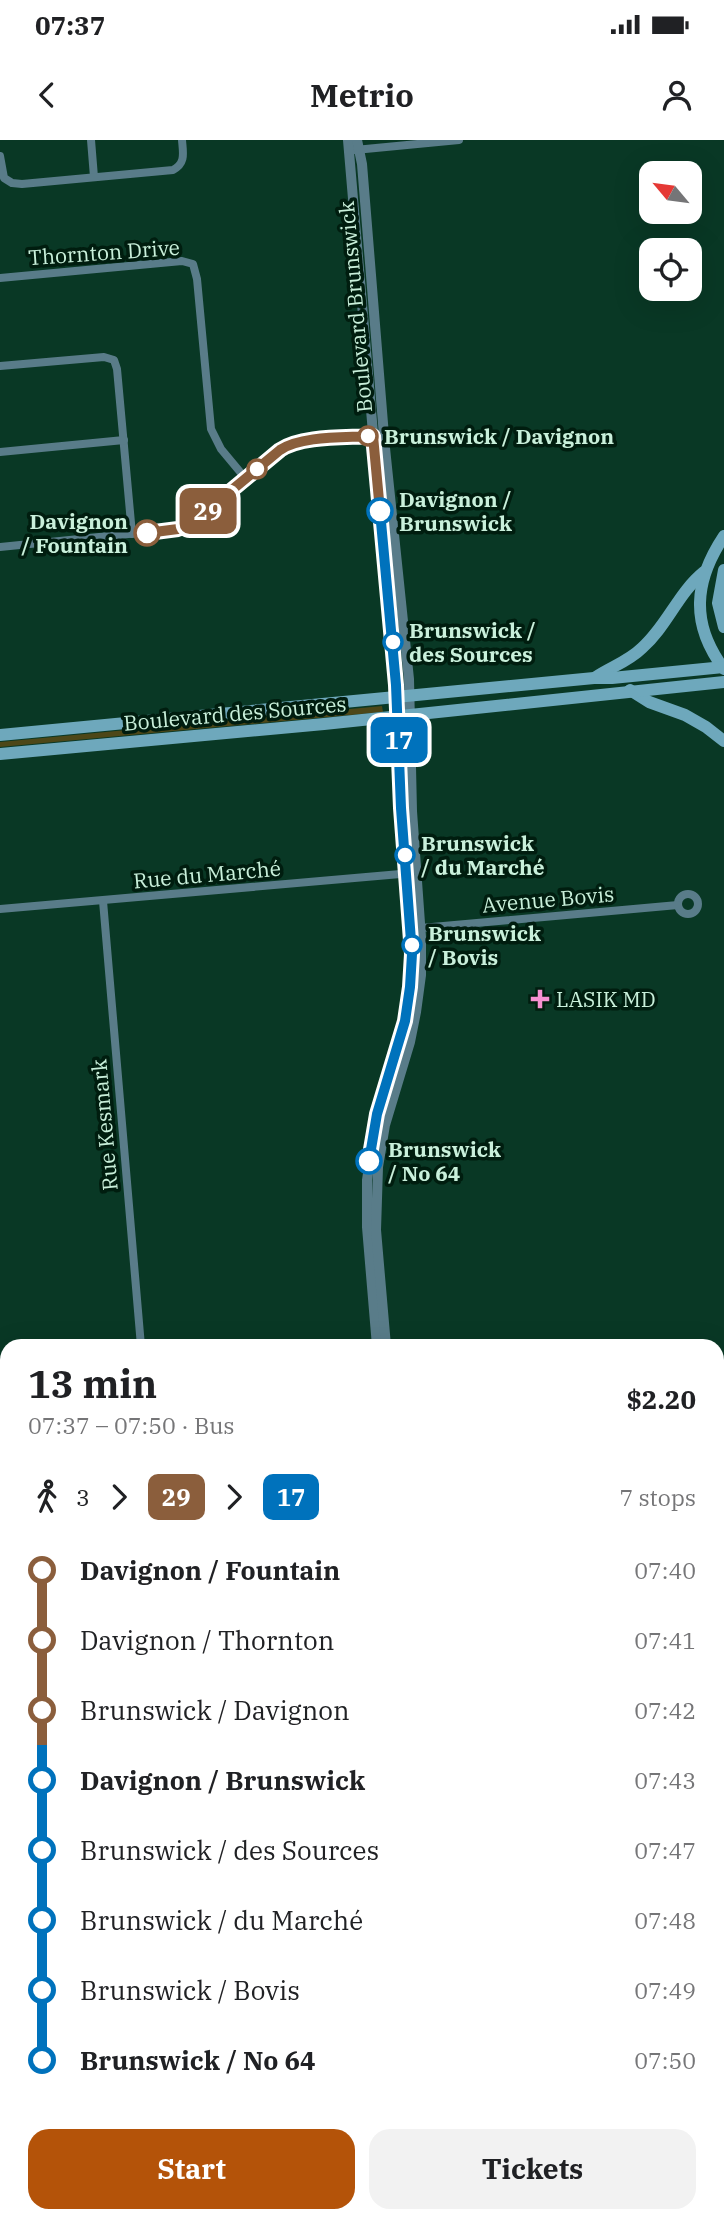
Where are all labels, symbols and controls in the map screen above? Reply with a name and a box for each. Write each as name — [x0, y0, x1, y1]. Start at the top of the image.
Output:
text: 07:37 — [35, 8, 105, 42]
text: Metrio — [310, 74, 414, 116]
icon: back — [28, 76, 66, 114]
icon: person — [658, 76, 696, 114]
north arrow — [639, 161, 702, 224]
map controls — [639, 161, 702, 301]
street label: Boulevard Brunswick — [332, 199, 378, 414]
street label: Thornton Drive — [27, 233, 181, 271]
button: locate — [639, 238, 702, 301]
place label: Brunswick / Davignon — [384, 422, 614, 450]
marker: Brunswick / Davignon — [358, 426, 378, 446]
unlabelled marker — [247, 459, 267, 479]
place label: Davignon / Brunswick — [399, 485, 512, 537]
line badge: 29 — [176, 488, 240, 534]
text: 29 — [194, 495, 222, 527]
marker: Davignon / Brunswick — [367, 498, 393, 524]
place label: Davignon / Fountain — [21, 507, 128, 559]
marker: Davignon / Fountain — [134, 520, 160, 546]
place label: Brunswick / des Sources — [409, 616, 536, 668]
marker: Brunswick / des Sources — [383, 632, 403, 652]
street label: Boulevard des Sources — [122, 689, 348, 737]
line badge: 17 — [368, 717, 430, 763]
text: 17 — [385, 724, 413, 756]
place label: Brunswick / du Marché — [421, 829, 545, 881]
marker: Brunswick / du Marché — [395, 845, 415, 865]
street label: Rue du Marché — [132, 854, 282, 894]
street label: Avenue Bovis — [481, 879, 615, 919]
place label: Brunswick / Bovis — [428, 919, 541, 971]
marker: Brunswick / Bovis — [402, 935, 422, 955]
place label: LASIK MD — [556, 985, 656, 1013]
marker: LASIK MD — [530, 989, 550, 1009]
street label: Rue Kesmark — [84, 1057, 124, 1192]
place label: Brunswick / No 64 — [388, 1135, 501, 1187]
marker: Brunswick / No 64 — [356, 1148, 382, 1174]
text: 13 min — [28, 1359, 157, 1408]
text: $2.20 — [626, 1382, 696, 1416]
text: 07:37 – 07:50 · Bus — [28, 1410, 235, 1440]
icon: walk — [28, 1478, 66, 1516]
icon: forward — [100, 1478, 138, 1516]
icon: forward — [215, 1478, 253, 1516]
text: 29 — [162, 1481, 191, 1513]
text: 17 — [277, 1481, 305, 1513]
text: 3 — [76, 1482, 90, 1512]
text: 7 stops — [619, 1482, 696, 1512]
text: Davignon / Fountain — [80, 1553, 340, 1587]
text: 07:40 — [634, 1555, 696, 1585]
text: Davignon / Thornton — [80, 1623, 334, 1657]
text: 07:41 — [634, 1625, 696, 1655]
text: Brunswick / Davignon — [80, 1693, 350, 1727]
text: 07:42 — [634, 1695, 696, 1725]
text: Davignon / Brunswick — [80, 1763, 365, 1797]
text: 07:43 — [634, 1765, 696, 1795]
text: Brunswick / des Sources — [80, 1833, 379, 1867]
text: 07:47 — [634, 1835, 696, 1865]
text: Brunswick / du Marché — [80, 1903, 363, 1937]
text: 07:48 — [634, 1905, 696, 1935]
text: Brunswick / Bovis — [80, 1973, 300, 2007]
text: 07:49 — [634, 1975, 696, 2005]
text: Brunswick / No 64 — [80, 2043, 316, 2077]
text: 07:50 — [634, 2045, 696, 2075]
button: Start — [28, 2129, 355, 2209]
button: Tickets — [369, 2129, 696, 2209]

